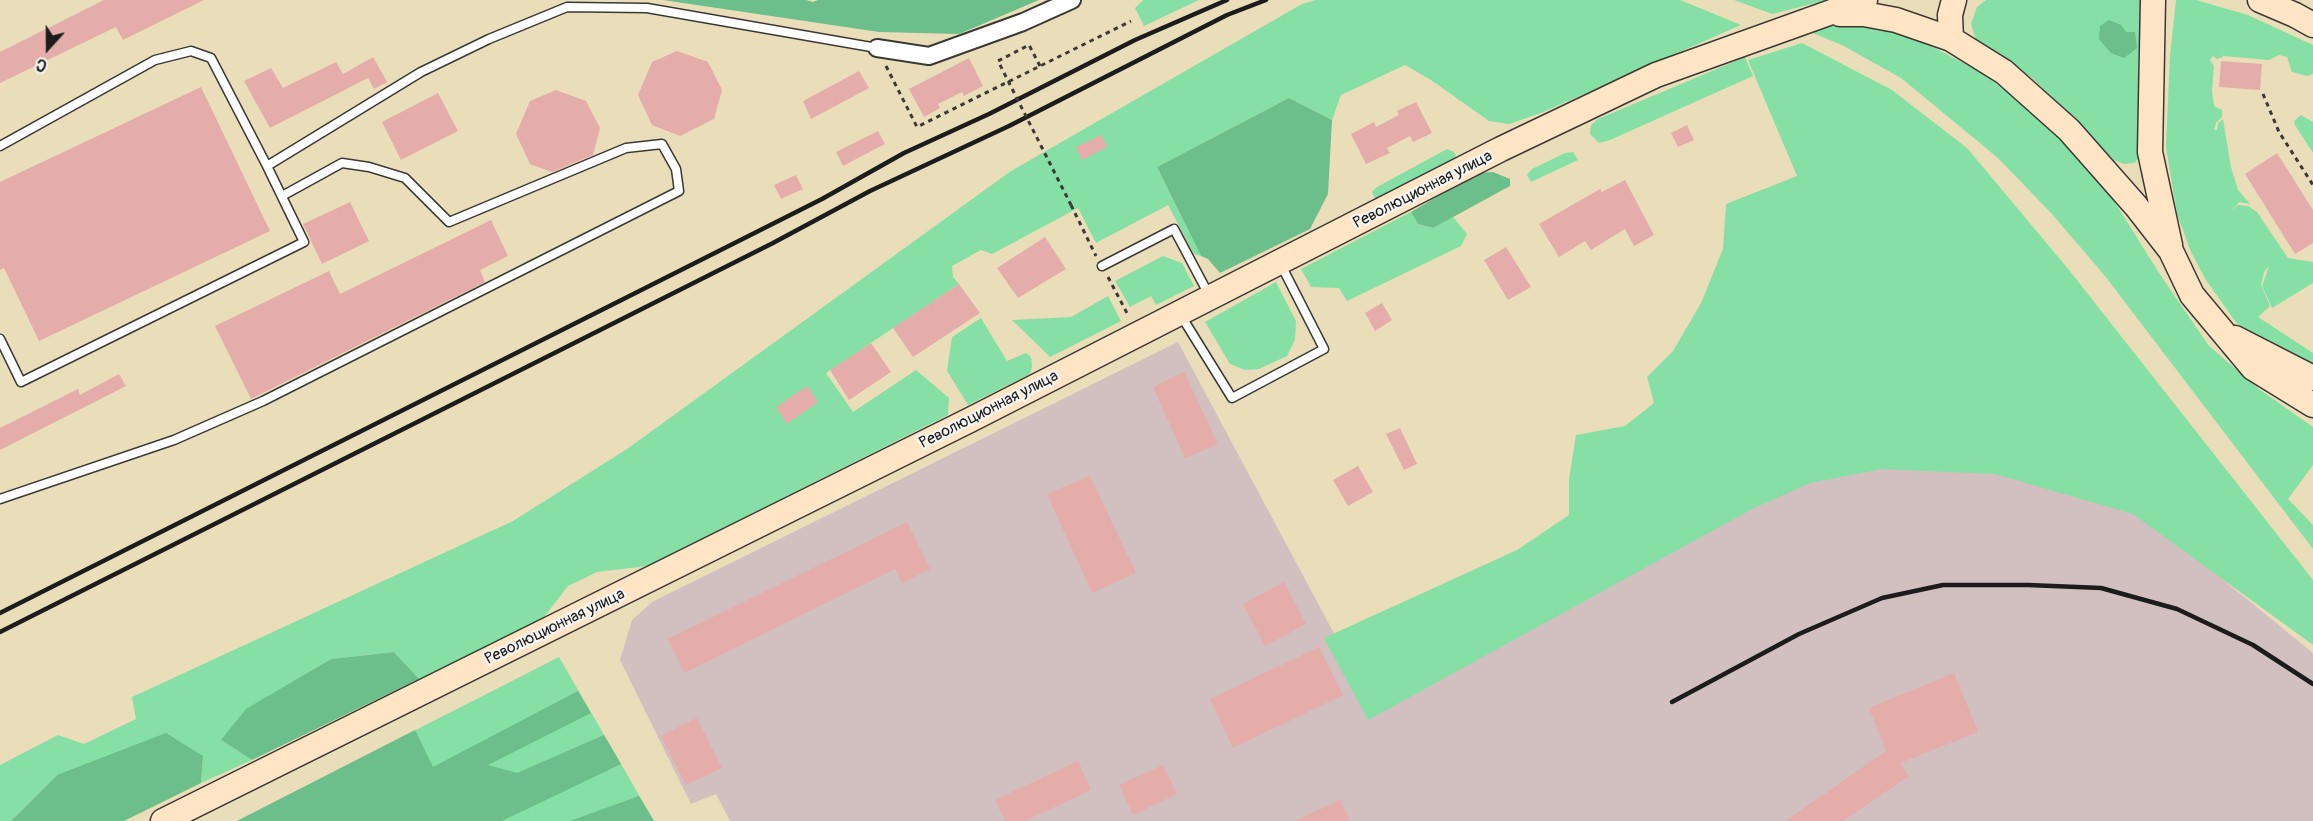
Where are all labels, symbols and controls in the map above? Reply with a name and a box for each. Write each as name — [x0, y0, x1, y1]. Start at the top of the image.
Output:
north arrow — [18, 18, 78, 78]
text: С — [33, 54, 50, 76]
street label: Революционная улица — [1350, 147, 1496, 233]
street label: Революционная улица — [916, 367, 1062, 453]
street label: Революционная улица — [482, 585, 628, 669]

